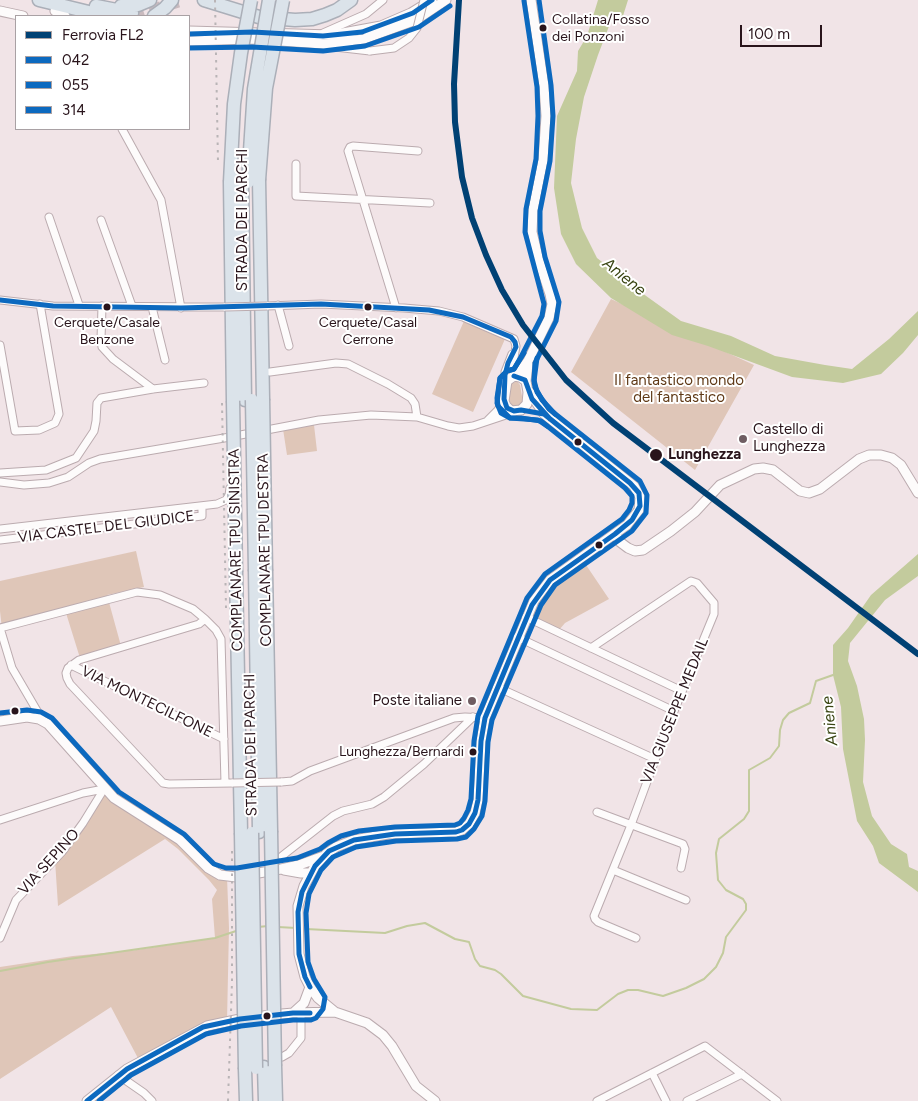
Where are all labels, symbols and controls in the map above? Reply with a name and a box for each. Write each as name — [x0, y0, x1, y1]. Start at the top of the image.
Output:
place label: Collatina/Fosso dei Ponzoni — [552, 12, 649, 44]
legend — [15, 15, 190, 130]
scale bar — [743, 15, 826, 47]
marker: Collatina/Fosso dei Ponzoni — [538, 23, 548, 33]
text: 100 m — [748, 25, 790, 43]
text: Ferrovia FL2 — [62, 26, 144, 44]
text: 042 — [62, 51, 89, 69]
text: 055 — [62, 76, 89, 94]
text: 314 — [62, 101, 86, 119]
street label: STRADA DEI PARCHI — [234, 149, 252, 291]
water label: Aniene — [599, 254, 649, 300]
marker: Cerquete/Casale Benzone — [102, 302, 112, 312]
marker: Cerquete/Casal Cerrone — [363, 302, 373, 312]
place label: Cerquete/Casale Benzone — [54, 315, 160, 348]
place label: Cerquete/Casal Cerrone — [319, 315, 417, 348]
park label: Il fantastico mondo del fantastico — [614, 372, 744, 407]
place label: Castello di Lunghezza — [753, 421, 825, 456]
marker: Castello di Lunghezza — [737, 433, 749, 445]
unlabelled marker — [573, 437, 583, 447]
place label: Lunghezza — [668, 446, 741, 464]
marker: Lunghezza — [648, 447, 664, 463]
street label: COMPLANARE TPU SINISTRA — [225, 448, 247, 652]
street label: COMPLANARE TPU DESTRA — [254, 453, 276, 647]
street label: VIA CASTEL DEL GIUDICE — [17, 507, 195, 547]
unlabelled marker — [594, 540, 604, 550]
street label: VIA GIUSEPPE MEDAIL — [637, 635, 713, 787]
street label: VIA MONTECILFONE — [78, 662, 216, 742]
street label: STRADA DEI PARCHI — [241, 674, 261, 816]
place label: Poste italiane — [372, 692, 462, 710]
marker: Poste italiane — [466, 695, 478, 707]
water label: Aniene — [818, 695, 842, 747]
unlabelled marker — [10, 706, 20, 716]
place label: Lunghezza/Bernardi — [339, 744, 464, 760]
marker: Lunghezza/Bernardi — [468, 747, 478, 757]
street label: VIA SEPINO — [15, 825, 83, 899]
unlabelled marker — [262, 1011, 272, 1021]

